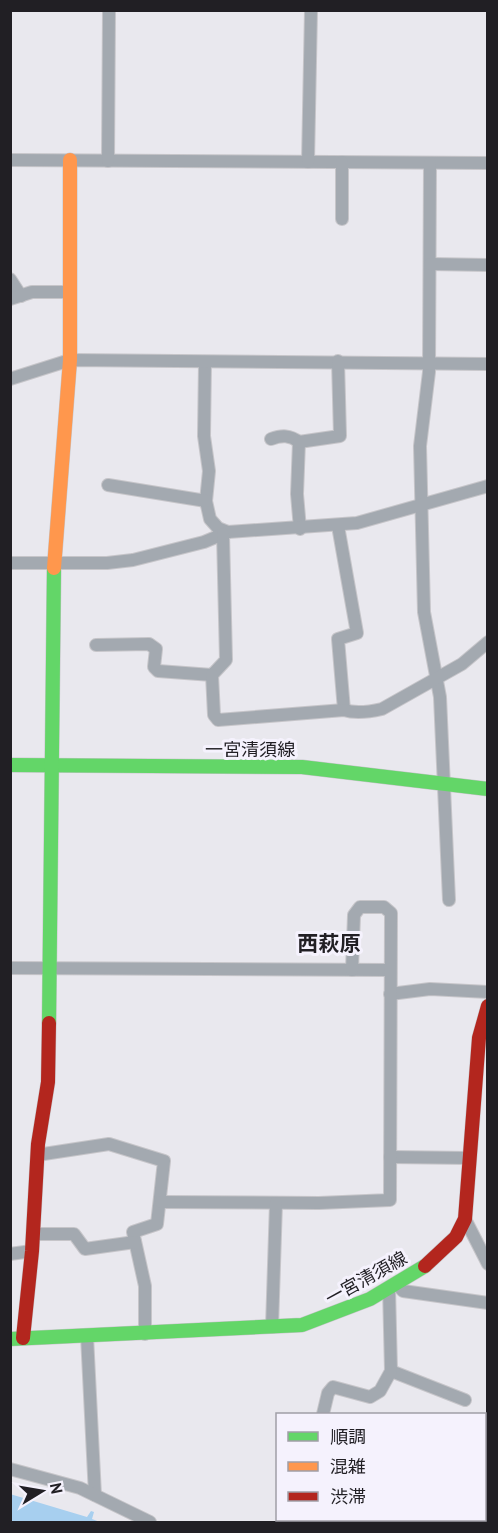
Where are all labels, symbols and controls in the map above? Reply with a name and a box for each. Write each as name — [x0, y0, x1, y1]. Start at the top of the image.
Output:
street label: 一宮清須線 — [205, 738, 295, 761]
district label: 西萩原 — [298, 930, 361, 957]
street label: 一宮清須線 — [321, 1246, 411, 1310]
legend — [276, 1413, 486, 1521]
text: 順調 — [330, 1425, 366, 1448]
text: 混雑 — [330, 1455, 366, 1478]
north arrow — [12, 1461, 72, 1521]
text: N — [46, 1481, 68, 1495]
text: 渋滞 — [330, 1485, 366, 1508]

